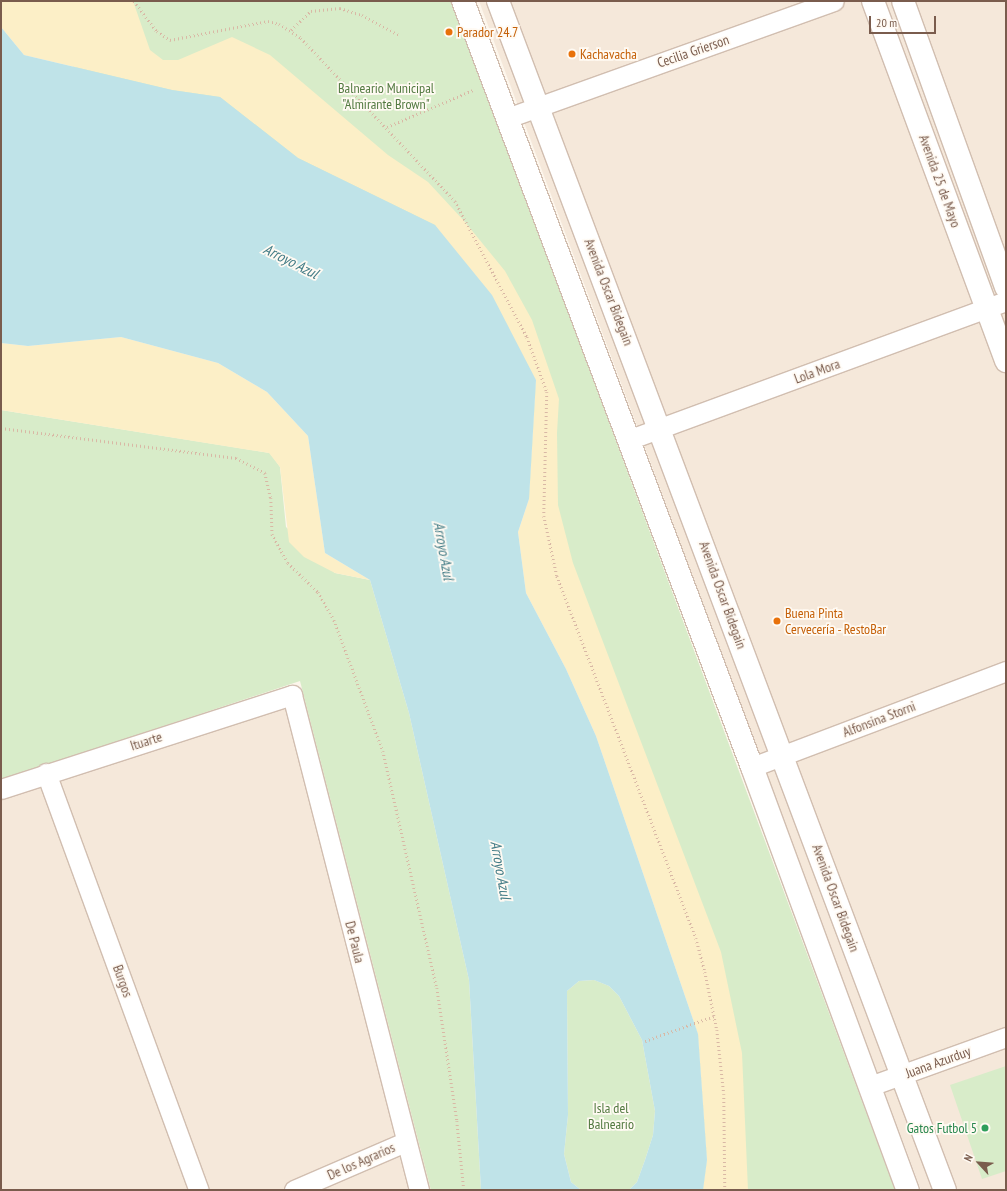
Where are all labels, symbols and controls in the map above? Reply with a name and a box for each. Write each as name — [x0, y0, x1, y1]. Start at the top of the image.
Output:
scale bar — [871, 8, 938, 34]
text: 20 m — [876, 15, 897, 30]
place label: Parador 24.7 — [457, 24, 518, 40]
marker: Parador 24.7 — [444, 27, 454, 37]
street label: Cecilia Grierson — [655, 31, 731, 71]
place label: Kachavacha — [580, 46, 637, 62]
marker: Kachavacha — [567, 49, 577, 59]
park label: Balneario Municipal "Almirante Brown" — [338, 80, 434, 112]
street label: Avenida 25 de Mayo — [915, 132, 965, 230]
street label: Avenida Oscar Bidegain — [581, 236, 637, 348]
water label: Arroyo Azul — [261, 240, 321, 282]
street label: Lola Mora — [792, 355, 842, 387]
water label: Arroyo Azul — [430, 520, 458, 582]
street label: Avenida Oscar Bidegain — [696, 539, 750, 651]
place label: Buena Pinta Cervecería - RestoBar — [785, 605, 887, 638]
marker: Buena Pinta Cervecería - RestoBar — [772, 616, 782, 626]
street label: Alfonsina Storni — [840, 697, 918, 741]
street label: Ituarte — [128, 728, 164, 754]
water label: Arroyo Azul — [487, 839, 515, 901]
street label: Avenida Oscar Bidegain — [809, 842, 863, 954]
street label: De Paula — [342, 919, 368, 965]
street label: Burgos — [109, 962, 137, 1000]
street label: Juana Azurduy — [903, 1042, 973, 1082]
park label: Isla del Balneario — [588, 1100, 634, 1132]
place label: Gatos Futbol 5 — [907, 1120, 977, 1136]
marker: Gatos Futbol 5 — [980, 1123, 990, 1133]
street label: De los Agrarios — [324, 1139, 398, 1183]
north arrow — [959, 1143, 999, 1183]
text: N — [961, 1152, 976, 1163]

